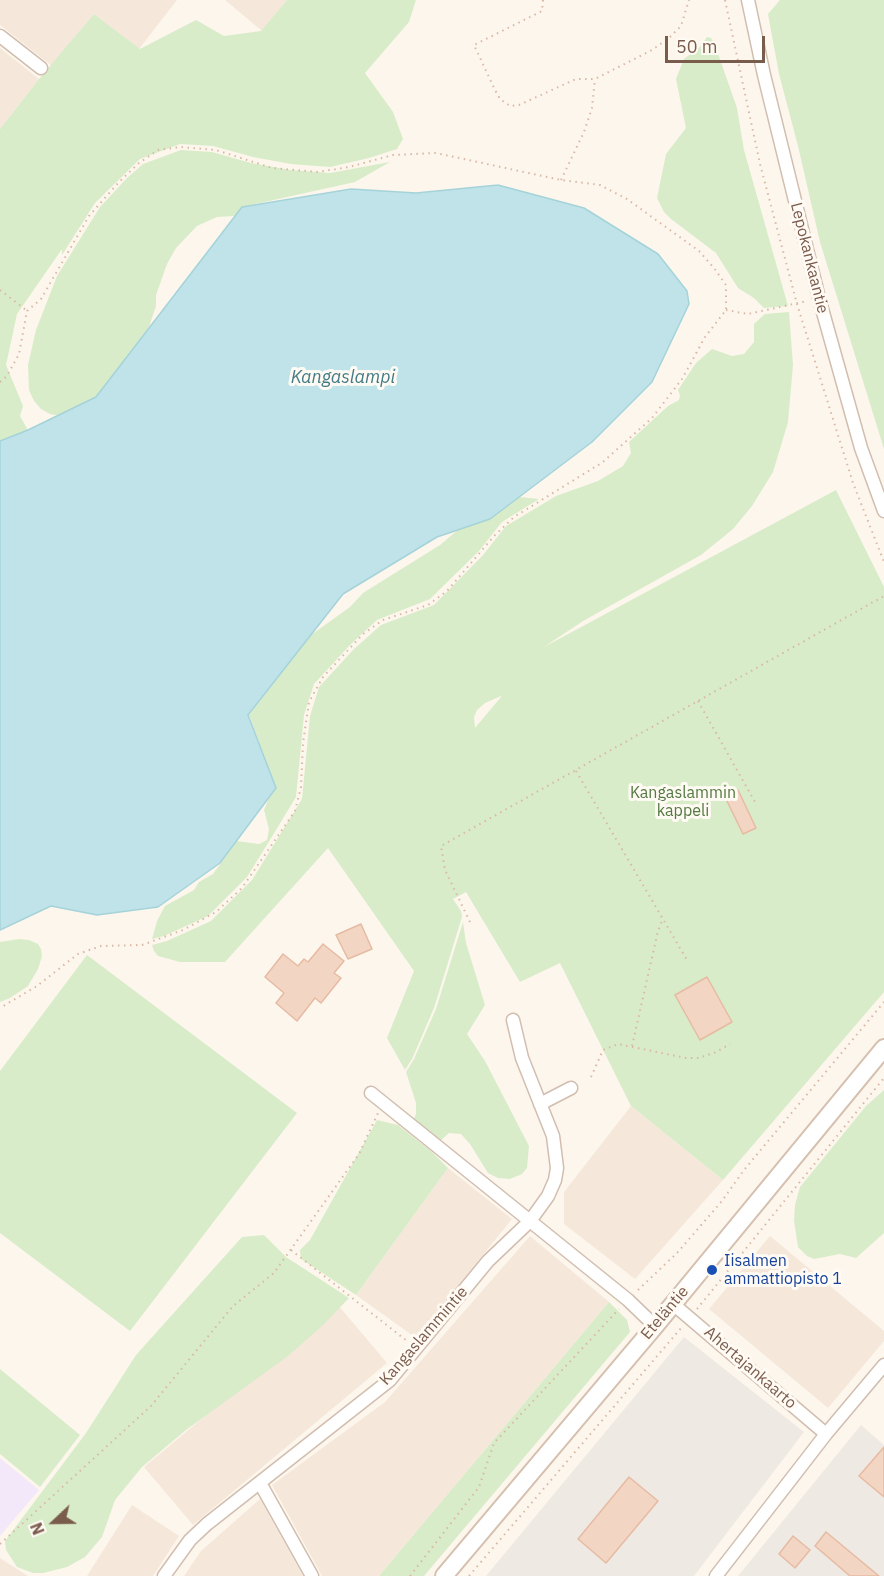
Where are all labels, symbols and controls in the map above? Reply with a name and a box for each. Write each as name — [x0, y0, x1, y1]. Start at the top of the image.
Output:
scale bar — [668, 24, 768, 62]
text: 50 m — [676, 35, 718, 58]
street label: Lepokankaantie — [786, 200, 832, 316]
water label: Kangaslampi — [291, 367, 395, 389]
park label: Kangaslammin kappeli — [630, 783, 736, 821]
place label: Iisalmen ammattiopisto 1 — [724, 1251, 842, 1289]
marker: Iisalmen ammattiopisto 1 — [705, 1263, 719, 1277]
street label: Eteläntie — [637, 1282, 693, 1344]
street label: Kangaslammintie — [376, 1283, 472, 1389]
street label: Ahertajankaarto — [700, 1323, 800, 1413]
north arrow — [24, 1492, 84, 1552]
text: N — [26, 1520, 49, 1538]

